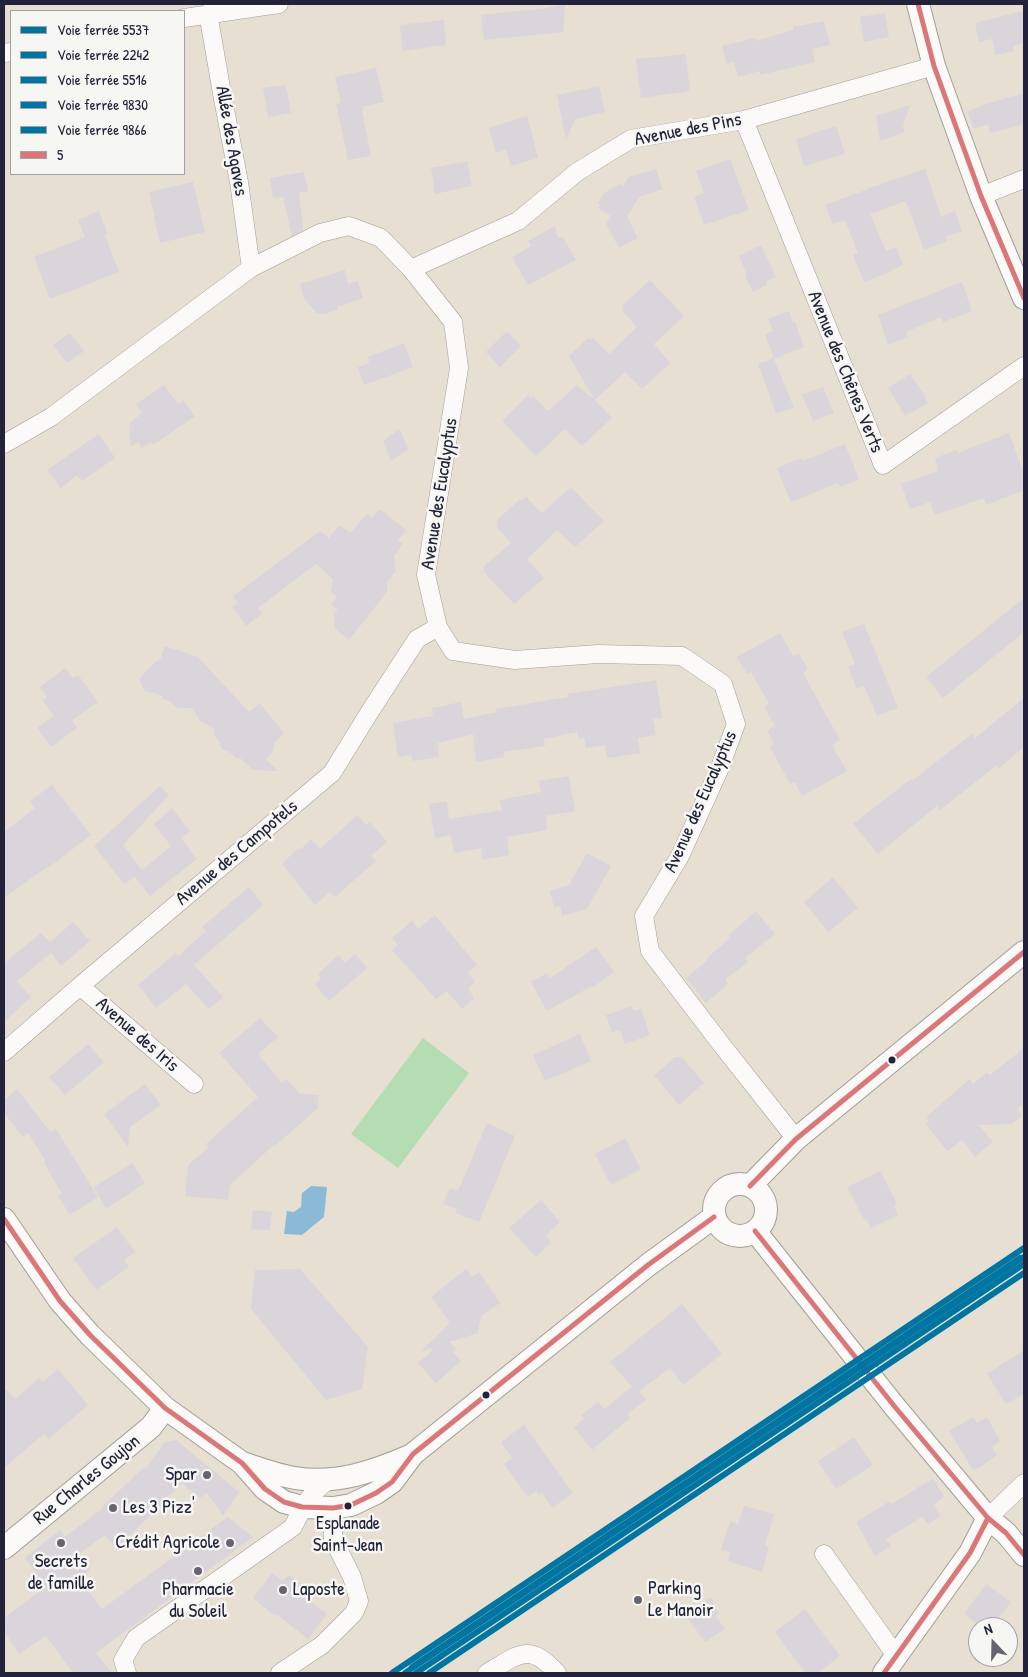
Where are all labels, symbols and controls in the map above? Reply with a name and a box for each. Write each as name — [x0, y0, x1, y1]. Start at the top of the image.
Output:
legend — [10, 10, 185, 175]
text: Voie ferrée 5537 — [57, 19, 149, 40]
text: Voie ferrée 2242 — [57, 44, 149, 65]
text: Voie ferrée 5516 — [57, 69, 147, 90]
street label: Allée des Agaves — [210, 84, 252, 198]
text: Voie ferrée 9830 — [57, 94, 148, 115]
street label: Avenue des Pins — [633, 108, 743, 152]
text: Voie ferrée 9866 — [57, 119, 147, 140]
text: 5 — [57, 144, 63, 165]
street label: Avenue des Chênes Verts — [802, 288, 888, 456]
street label: Avenue des Eucalyptus — [417, 417, 463, 571]
street label: Avenue des Eucalyptus — [660, 728, 742, 876]
street label: Avenue des Campotels — [171, 795, 303, 911]
street label: Avenue des Iris — [91, 993, 183, 1077]
unlabelled marker — [887, 1055, 897, 1065]
unlabelled marker — [481, 1390, 491, 1400]
street label: Rue Charles Goujon — [29, 1430, 145, 1530]
place label: Spar — [165, 1464, 197, 1486]
marker: Spar — [201, 1469, 213, 1481]
place label: Les 3 Pizz' — [123, 1497, 195, 1519]
marker: Esplanade Saint-Jean — [343, 1501, 353, 1511]
marker: Les 3 Pizz' — [107, 1502, 119, 1514]
place label: Esplanade Saint-Jean — [313, 1513, 383, 1556]
place label: Crédit Agricole — [115, 1532, 220, 1554]
marker: Secrets de famille — [55, 1537, 67, 1549]
marker: Crédit Agricole — [224, 1537, 236, 1549]
place label: Secrets de famille — [28, 1551, 94, 1595]
marker: Pharmacie du Soleil — [192, 1565, 204, 1577]
place label: Parking Le Manoir — [648, 1578, 714, 1622]
place label: Pharmacie du Soleil — [162, 1579, 234, 1623]
place label: Laposte — [293, 1579, 345, 1601]
marker: Laposte — [277, 1584, 289, 1596]
marker: Parking Le Manoir — [632, 1594, 644, 1606]
north arrow — [968, 1617, 1018, 1667]
text: N — [981, 1618, 995, 1639]

